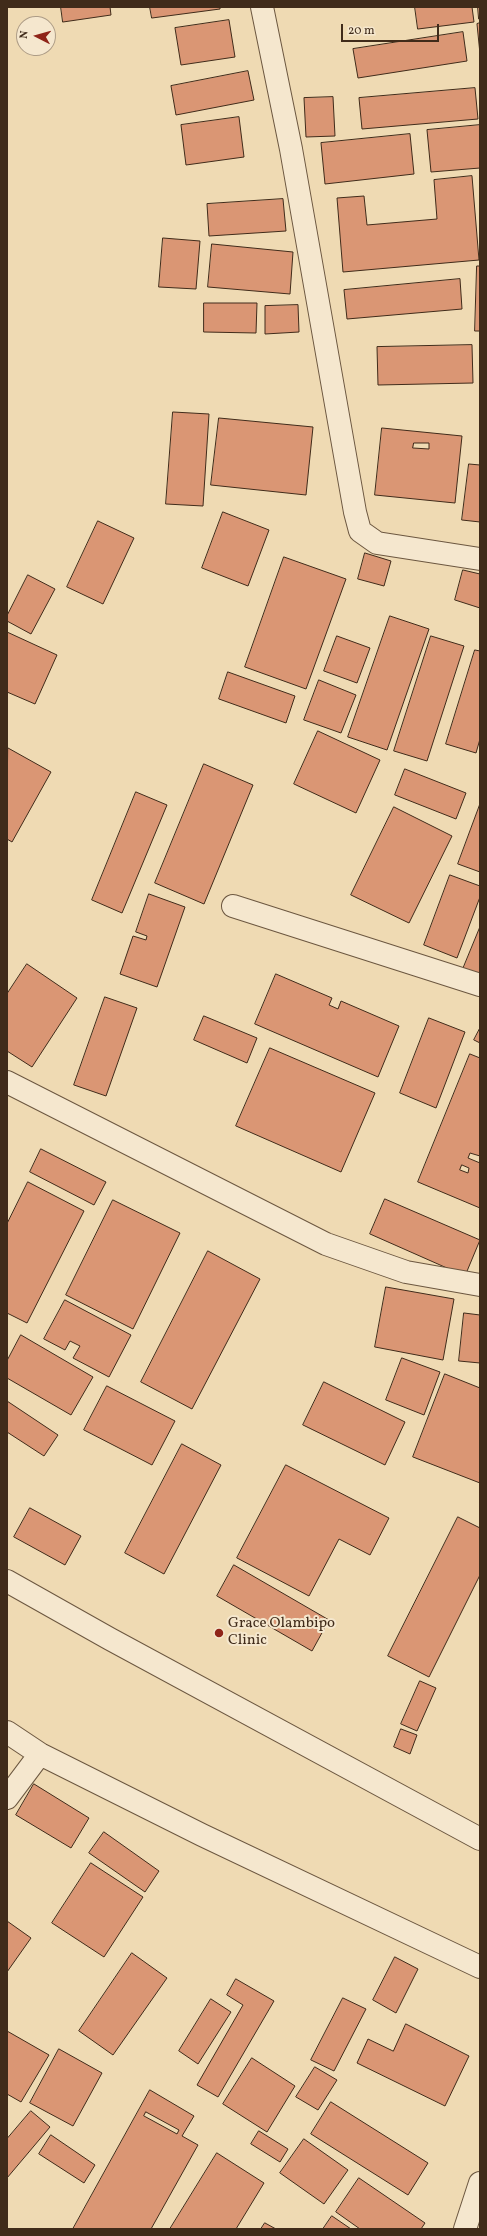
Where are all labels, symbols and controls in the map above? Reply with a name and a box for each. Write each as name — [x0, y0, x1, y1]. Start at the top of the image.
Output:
north arrow — [16, 16, 56, 56]
scale bar — [343, 16, 441, 42]
text: 20 m — [348, 23, 375, 39]
text: N — [17, 30, 32, 40]
place label: Grace Olambipo Clinic — [228, 1615, 335, 1650]
marker: Grace Olambipo Clinic — [213, 1627, 225, 1639]

